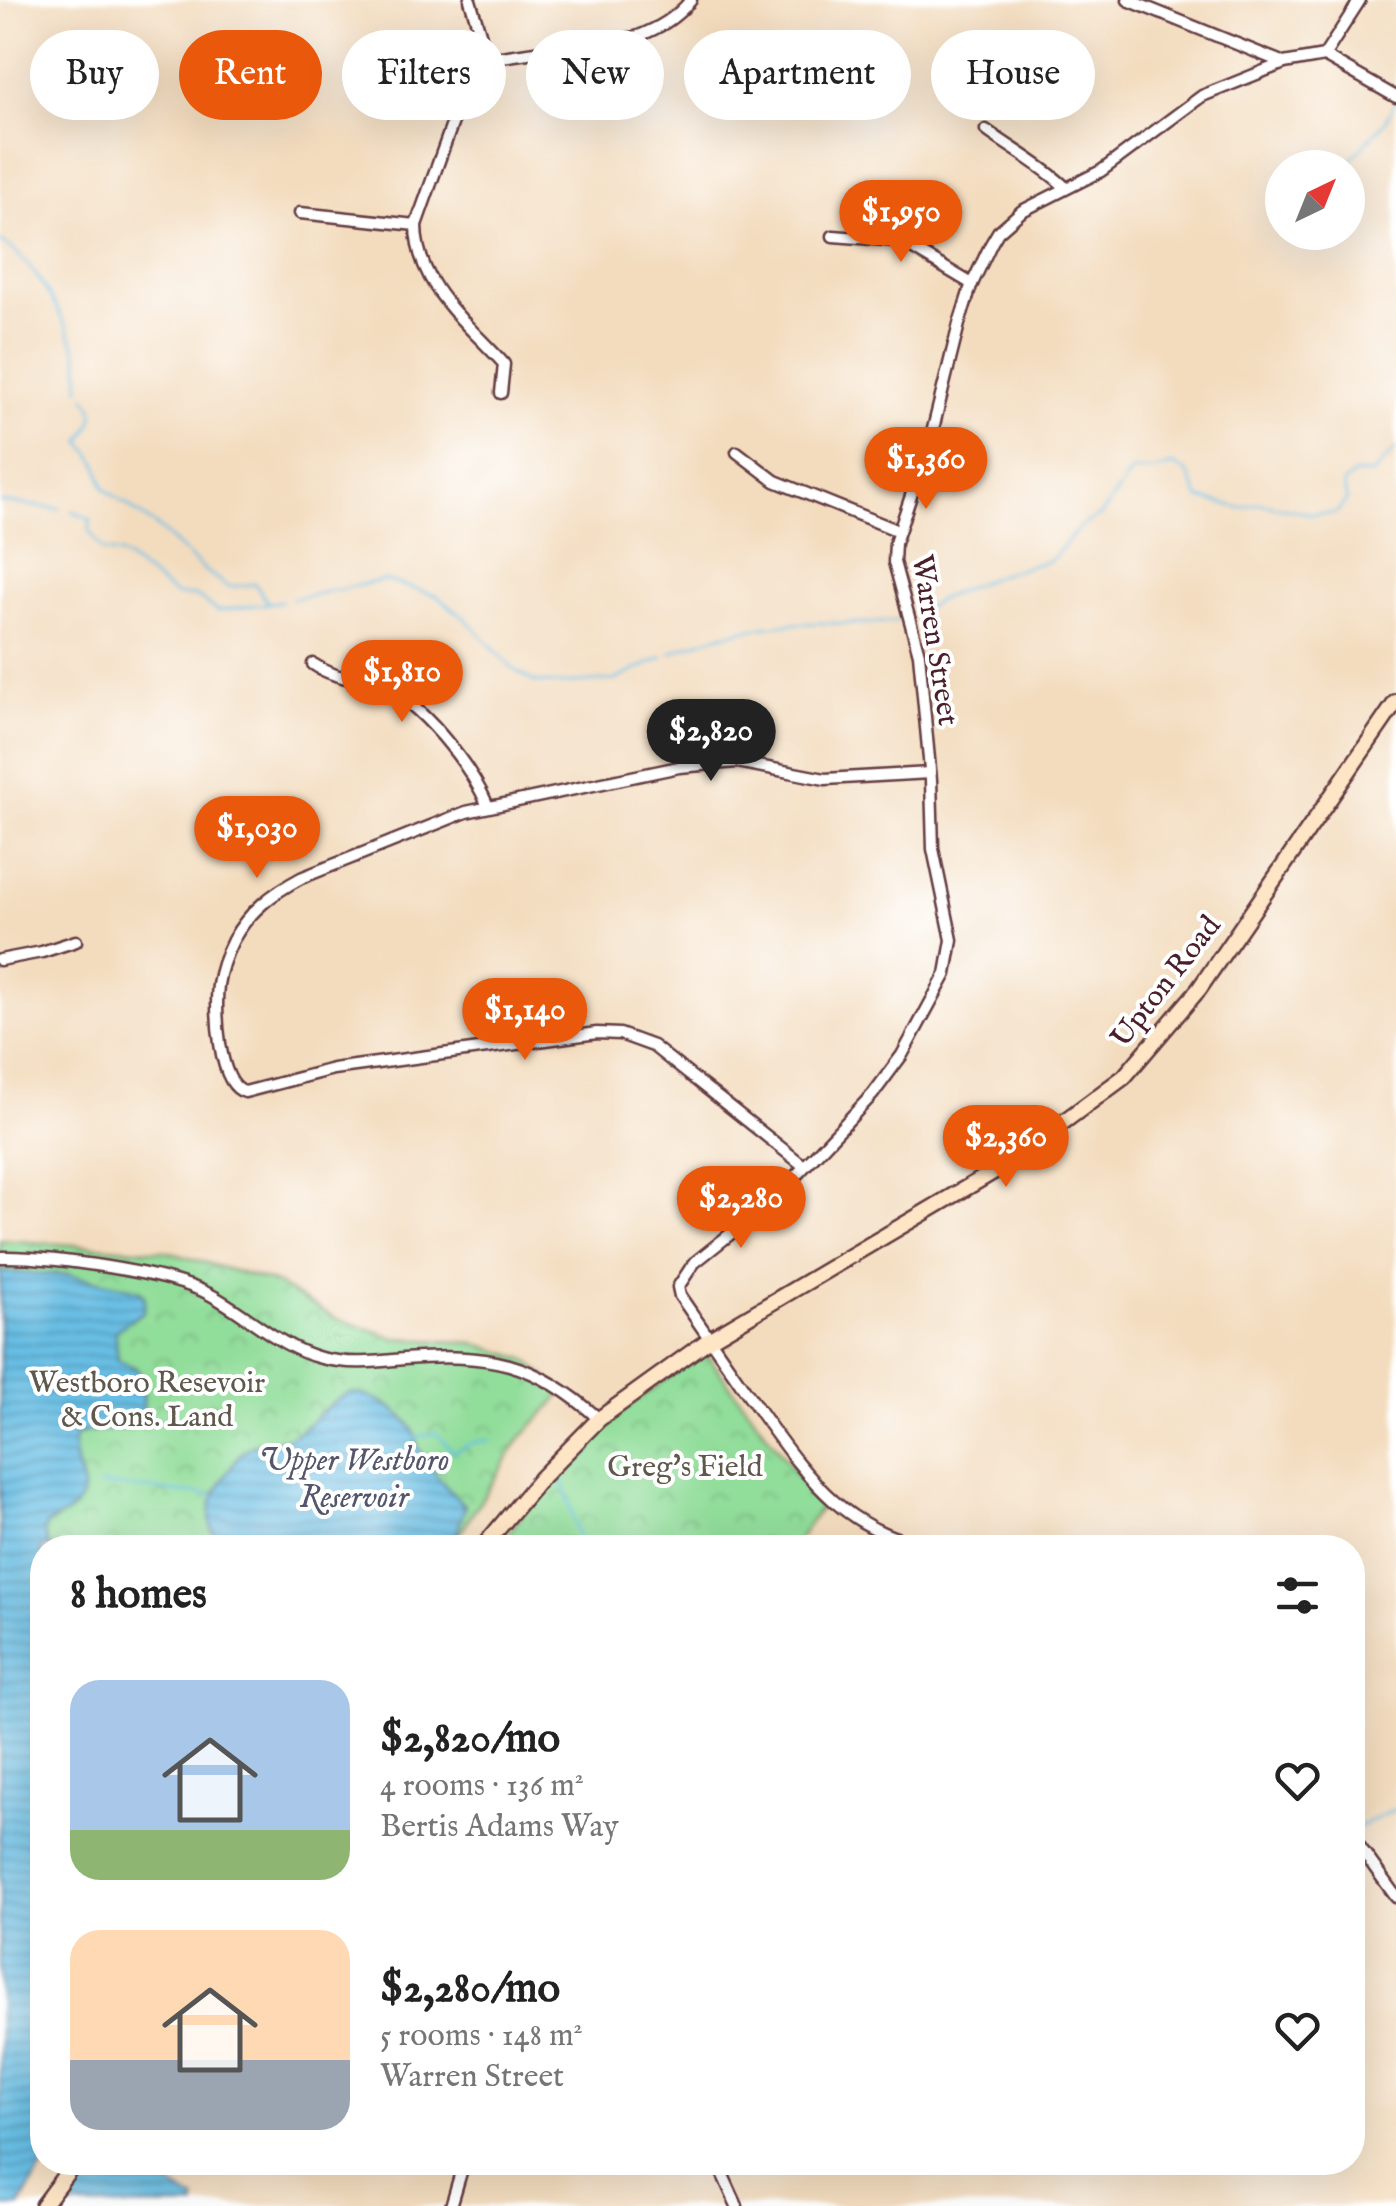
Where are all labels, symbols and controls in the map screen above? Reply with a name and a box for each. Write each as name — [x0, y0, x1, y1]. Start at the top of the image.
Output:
chip: Buy — [30, 30, 159, 120]
chip: Rent — [179, 30, 322, 120]
chip: Filters — [342, 30, 506, 120]
chip: New — [526, 30, 664, 120]
chip: Apartment — [684, 30, 911, 120]
chip: House — [931, 30, 1095, 120]
north arrow — [1265, 150, 1365, 250]
map controls — [1265, 150, 1365, 250]
pin: $1,950 — [820, 180, 982, 265]
text: $1,950 — [861, 192, 941, 233]
pin: $1,360 — [845, 427, 1007, 512]
text: $1,360 — [886, 439, 966, 480]
street label: Warren Street — [902, 552, 966, 729]
pin: $1,810 — [321, 640, 483, 725]
text: $1,810 — [363, 652, 441, 693]
pin: $2,820 — [630, 699, 792, 784]
text: $2,820 — [669, 711, 753, 752]
pin: $1,030 — [176, 796, 338, 881]
text: $1,030 — [216, 808, 298, 849]
street label: Upton Road — [1103, 908, 1231, 1056]
pin: $1,140 — [444, 978, 606, 1063]
text: $1,140 — [484, 990, 566, 1031]
pin: $2,360 — [925, 1105, 1087, 1190]
text: $2,360 — [965, 1117, 1047, 1158]
pin: $2,280 — [660, 1166, 822, 1251]
text: $2,280 — [699, 1178, 783, 1219]
park label: Westboro Resevoir & Cons. Land — [29, 1365, 265, 1437]
water label: Upper Westboro Reservoir — [259, 1441, 449, 1519]
park label: Greg's Field — [607, 1449, 764, 1487]
icon: filters — [1270, 1568, 1325, 1623]
text: 8 homes — [70, 1569, 207, 1622]
text: $2,820/mo — [380, 1713, 560, 1766]
icon: home — [150, 1720, 270, 1840]
icon: heart — [1270, 1753, 1325, 1808]
text: 4 rooms · 136 m² — [380, 1766, 584, 1807]
text: Bertis Adams Way — [380, 1807, 619, 1848]
text: $2,280/mo — [380, 1963, 560, 2016]
icon: home — [150, 1970, 270, 2090]
icon: heart — [1270, 2003, 1325, 2058]
text: 5 rooms · 148 m² — [380, 2016, 583, 2057]
text: Warren Street — [380, 2057, 564, 2098]

